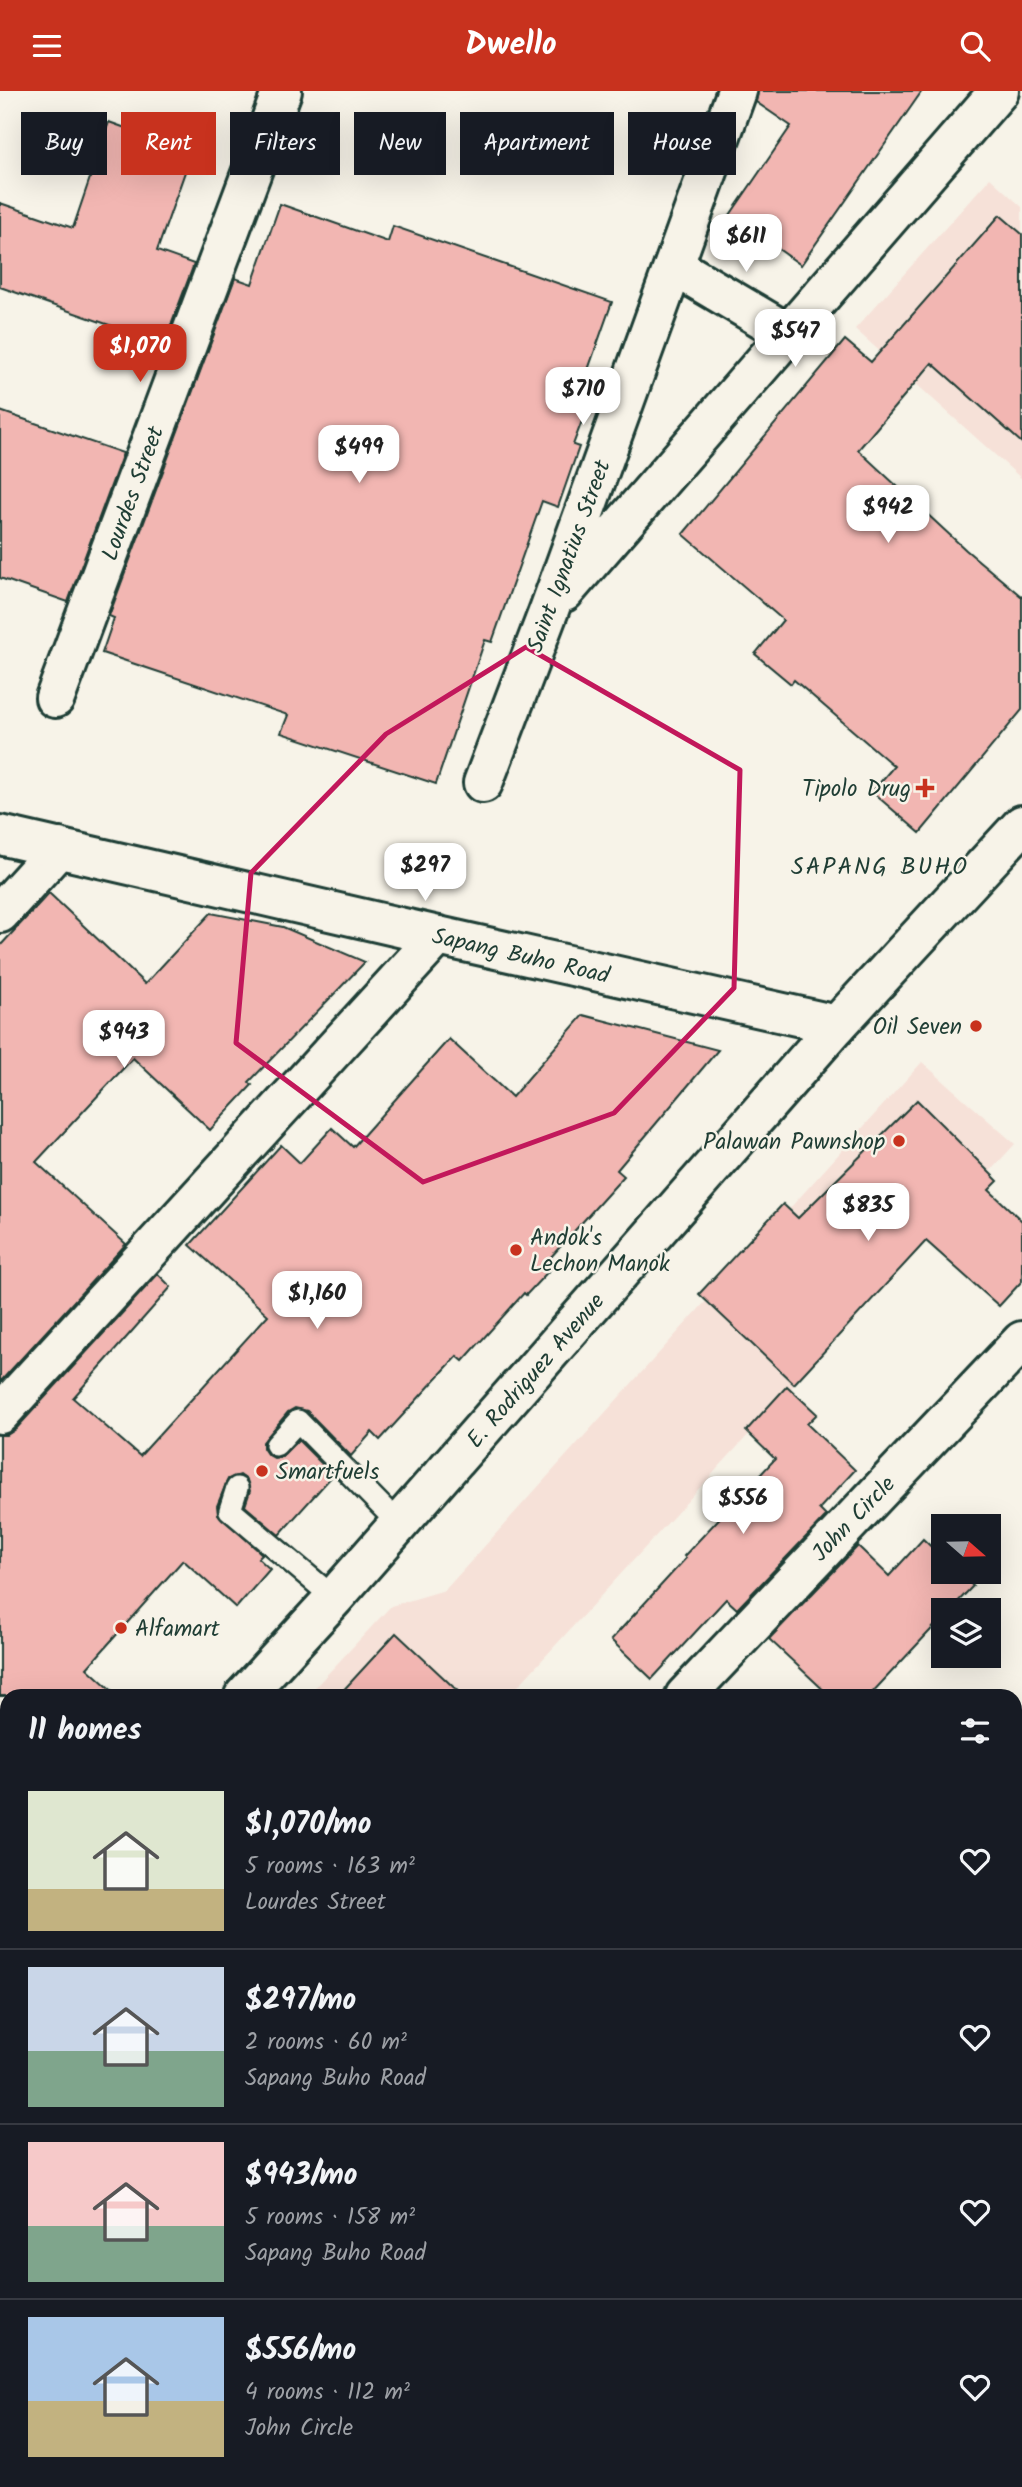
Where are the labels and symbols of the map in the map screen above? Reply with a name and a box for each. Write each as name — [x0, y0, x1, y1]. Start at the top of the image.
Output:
pin: $611 — [705, 215, 787, 274]
pin: $547 — [754, 309, 836, 369]
pin: $1,070 — [83, 324, 197, 384]
pin: $710 — [542, 367, 624, 427]
street label: Lourdes Street — [93, 420, 175, 566]
pin: $499 — [318, 425, 400, 485]
street label: Saint Ignatius Street — [518, 454, 622, 658]
pin: $942 — [847, 485, 929, 545]
place label: Tipolo Drug — [802, 772, 911, 808]
marker: Tipolo Drug — [917, 780, 933, 796]
pin: $297 — [384, 843, 466, 903]
district label: SAPANG BUHO — [791, 848, 969, 887]
street label: Sapang Buho Road — [428, 919, 613, 995]
place label: Oil Seven — [873, 1010, 962, 1046]
pin: $943 — [83, 1011, 165, 1070]
marker: Oil Seven — [968, 1018, 984, 1034]
place label: Palawan Pawnshop — [703, 1125, 885, 1161]
marker: Palawan Pawnshop — [891, 1133, 907, 1149]
pin: $835 — [827, 1183, 909, 1243]
place label: Andok's Lechon Manok — [530, 1221, 670, 1283]
marker: Andok's Lechon Manok — [508, 1242, 524, 1258]
pin: $1,160 — [260, 1271, 374, 1331]
street label: E. Rodriguez Avenue — [459, 1286, 614, 1457]
place label: Smartfuels — [276, 1455, 380, 1491]
marker: Smartfuels — [254, 1463, 270, 1479]
street label: John Circle — [804, 1468, 905, 1571]
pin: $556 — [702, 1477, 784, 1536]
north arrow — [931, 1514, 1001, 1584]
place label: Alfamart — [135, 1612, 221, 1648]
marker: Alfamart — [113, 1620, 129, 1636]

